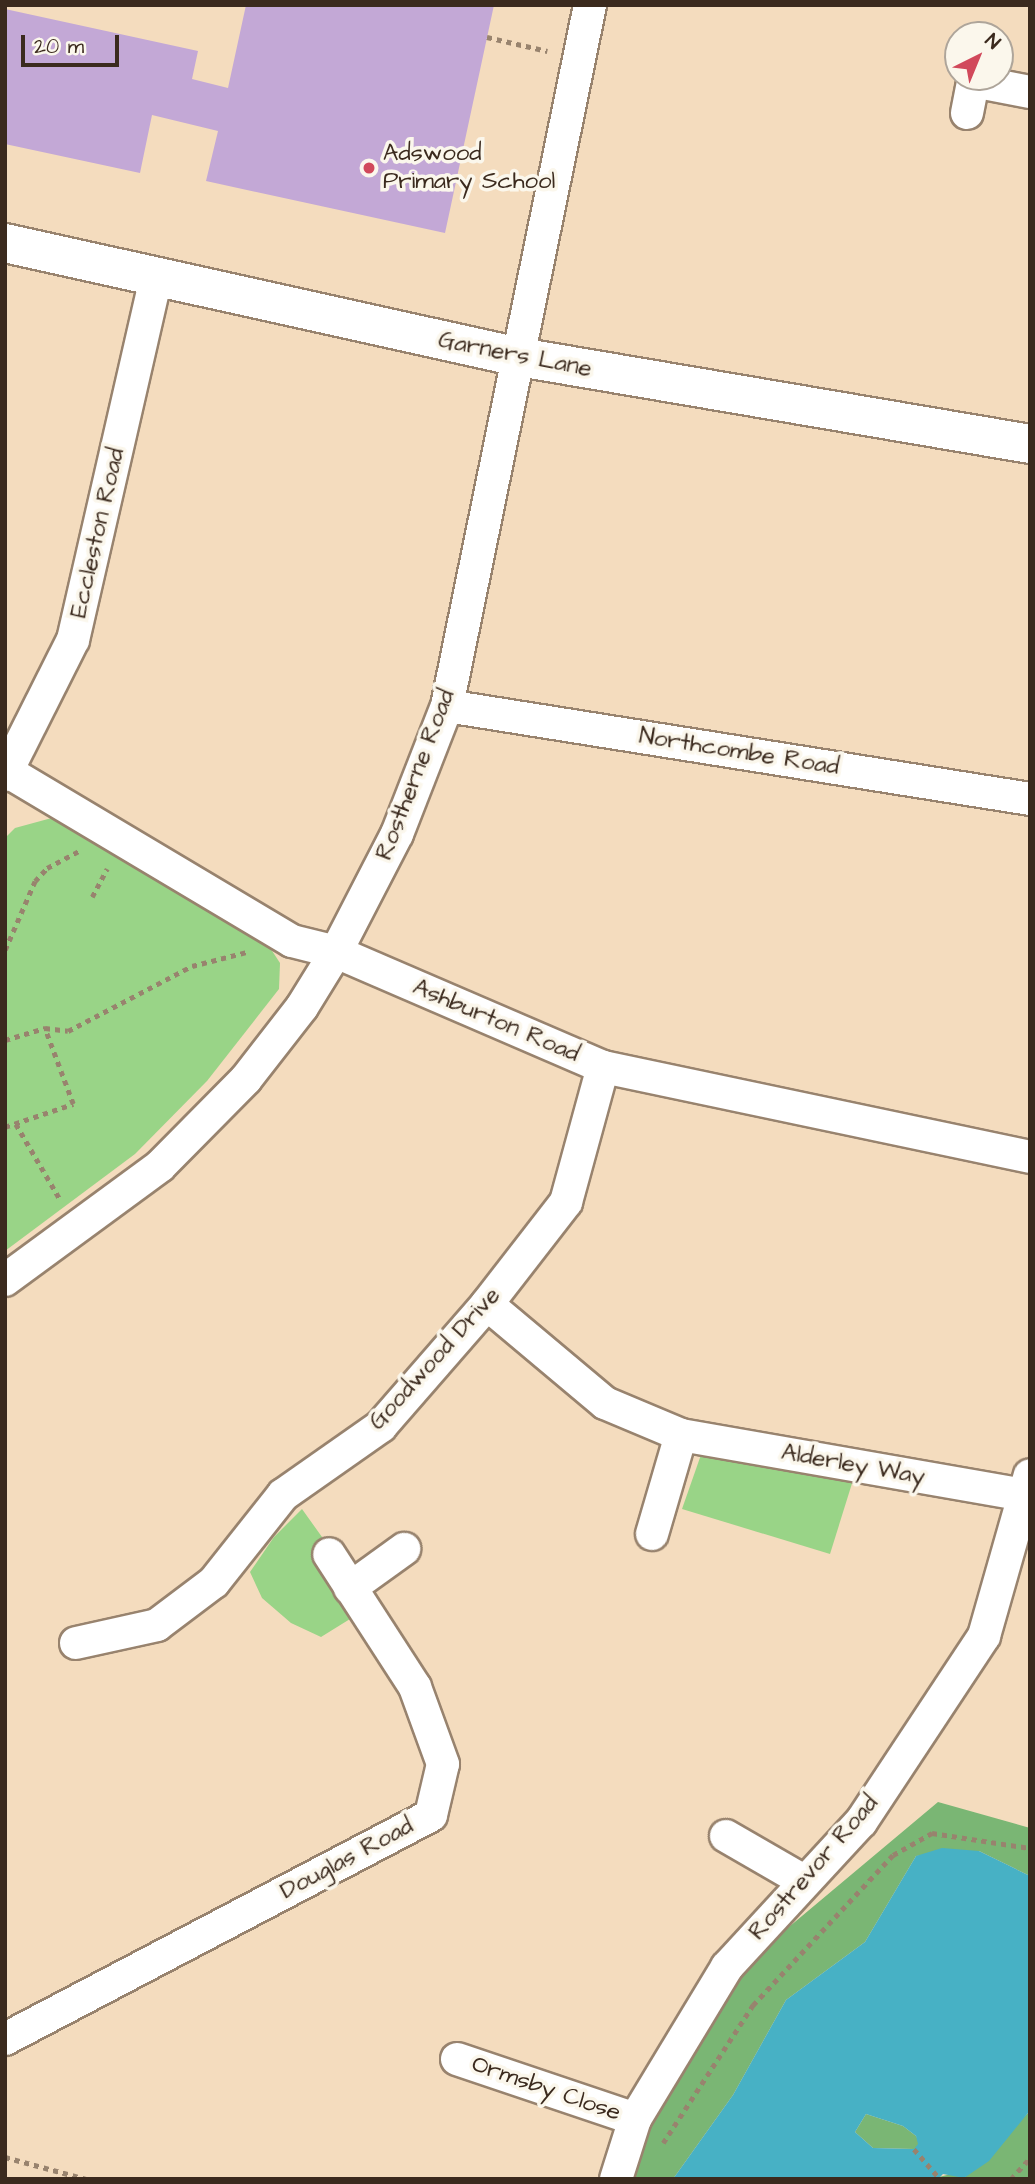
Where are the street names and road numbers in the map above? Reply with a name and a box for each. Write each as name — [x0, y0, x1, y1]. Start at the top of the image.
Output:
street label: Garners Lane — [436, 326, 594, 384]
street label: Eccleston Road — [64, 445, 132, 621]
street label: Rostherne Road — [370, 686, 462, 864]
street label: Northcombe Road — [637, 722, 841, 782]
street label: Ashburton Road — [408, 973, 584, 1069]
street label: Goodwood Drive — [363, 1282, 507, 1436]
street label: Alderley Way — [779, 1438, 927, 1492]
street label: Rostrevor Road — [743, 1790, 885, 1946]
street label: Douglas Road — [276, 1812, 418, 1906]
street label: Ormsby Close — [468, 2050, 624, 2128]

